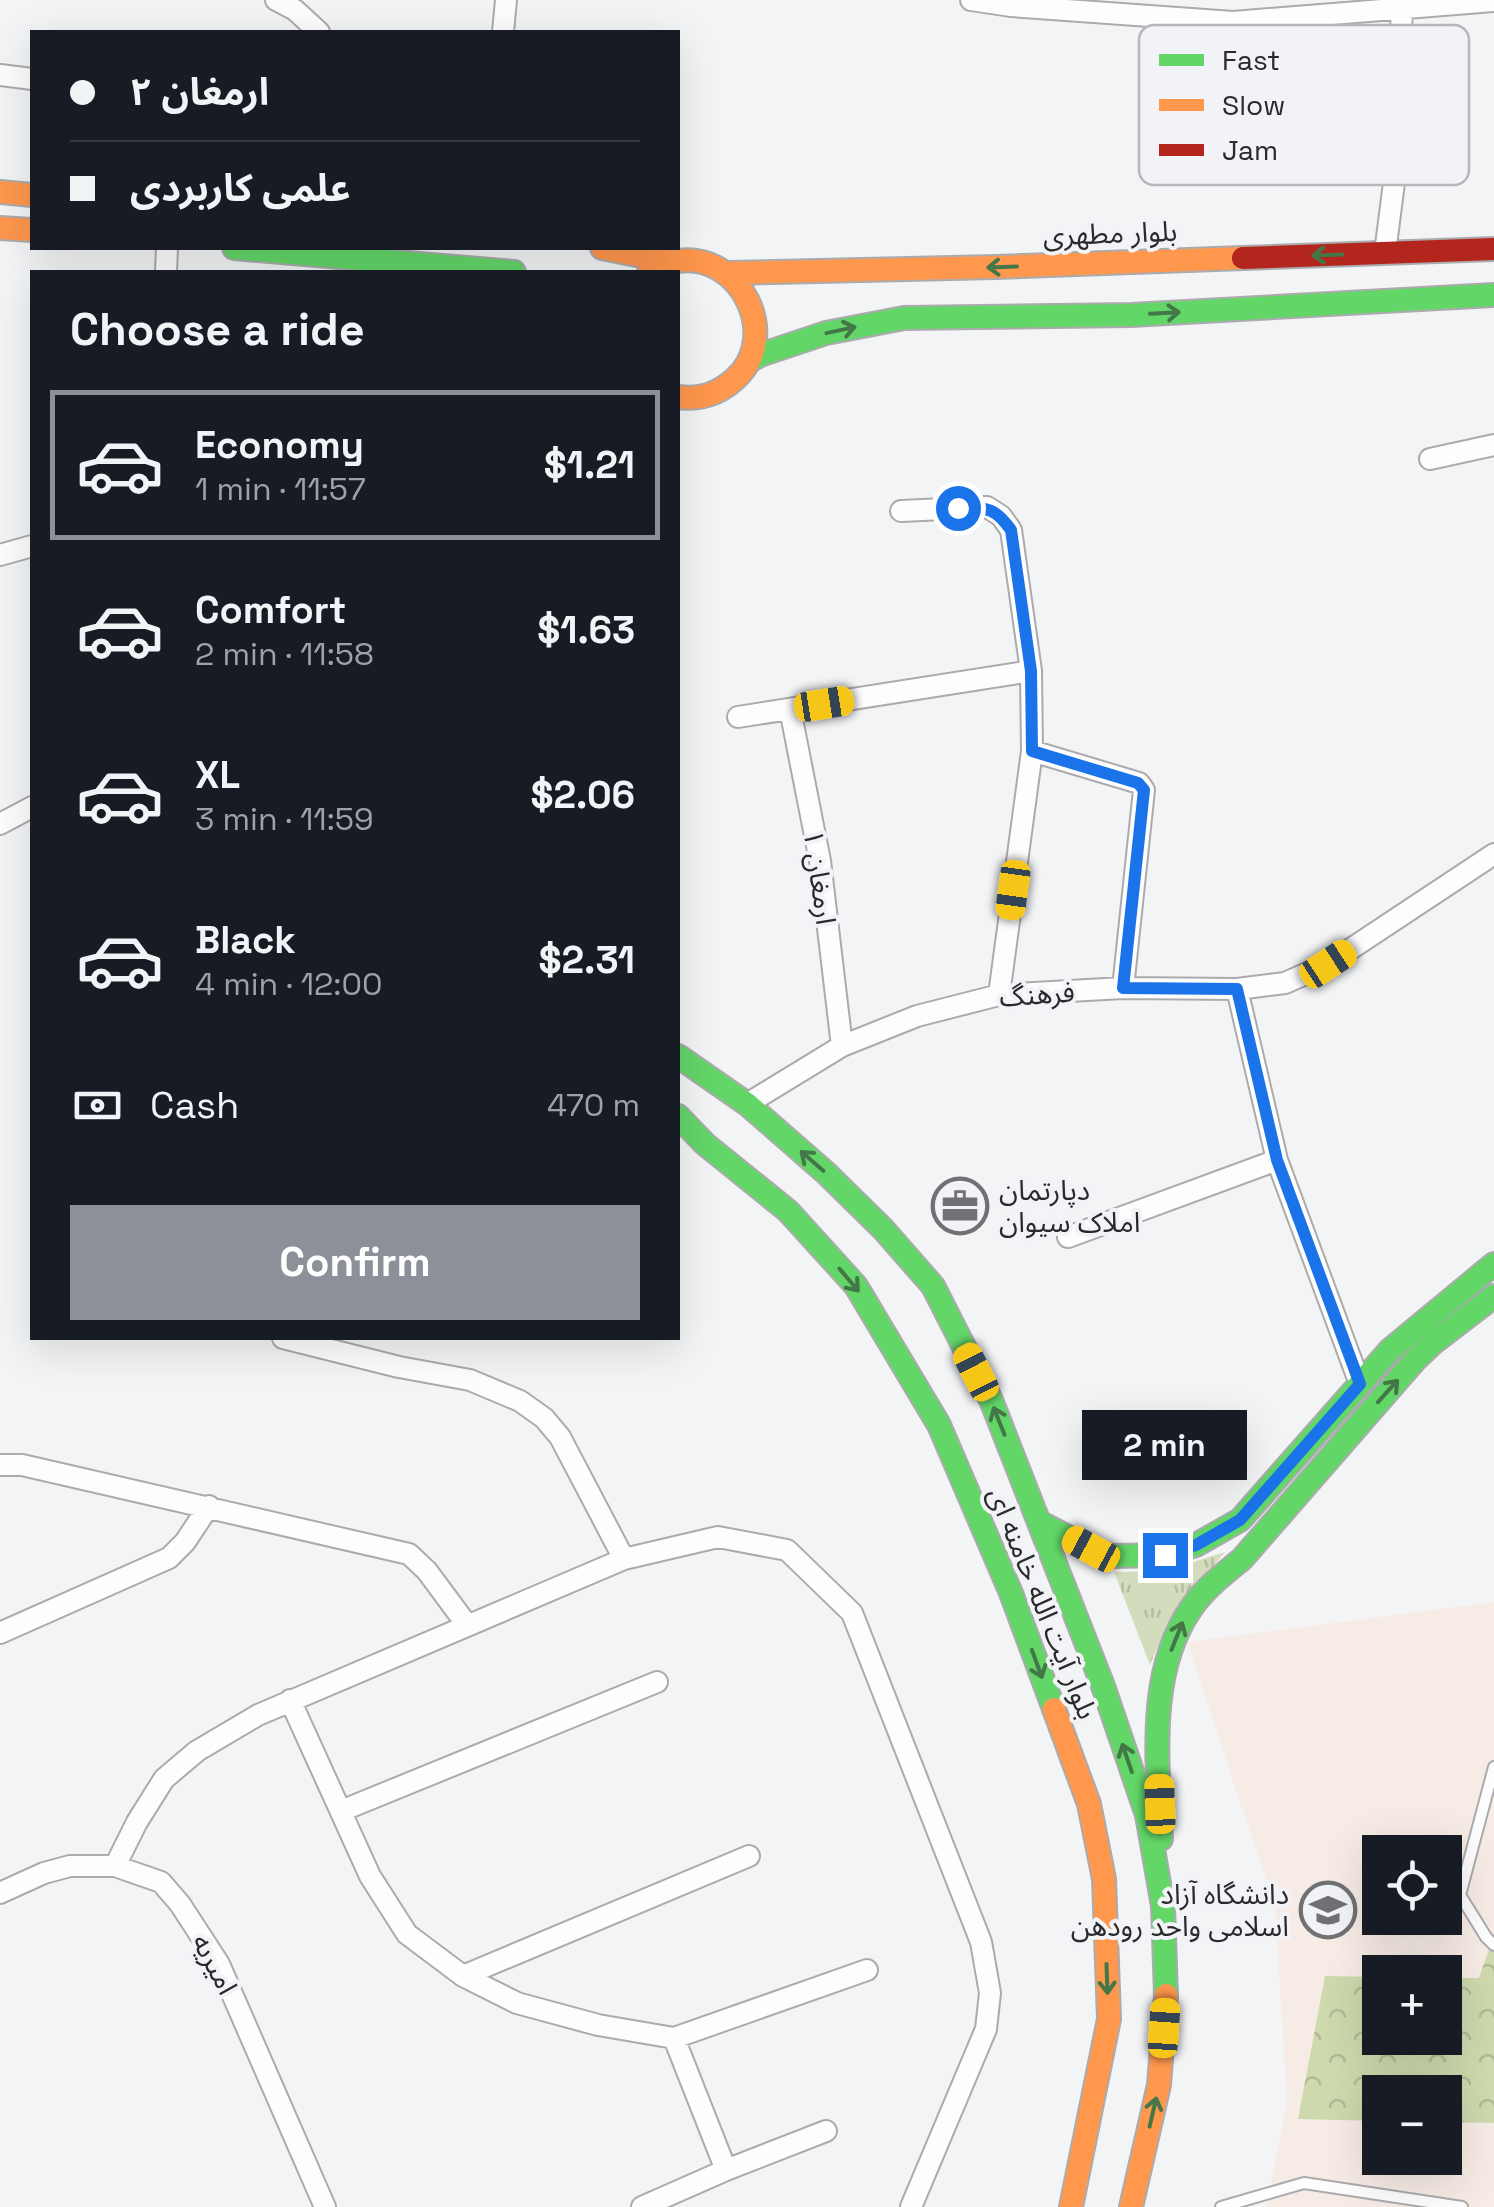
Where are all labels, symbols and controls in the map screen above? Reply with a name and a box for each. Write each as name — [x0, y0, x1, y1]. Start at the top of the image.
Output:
legend — [1139, 25, 1469, 185]
text: Fast — [1222, 42, 1280, 78]
text: ارمغان ۲ — [130, 68, 269, 116]
text: Slow — [1222, 87, 1285, 123]
text: Jam — [1222, 132, 1278, 168]
text: علمی کاربردی — [130, 164, 351, 212]
street label: بلوار مطهری — [1042, 213, 1178, 253]
one-way arrow — [1311, 246, 1343, 265]
one-way arrow — [986, 258, 1018, 277]
text: Choose a ride — [70, 301, 365, 358]
one-way arrow — [1148, 303, 1180, 322]
one-way arrow — [824, 320, 856, 339]
icon: car — [75, 420, 165, 510]
text: Economy — [195, 421, 364, 469]
text: $1.21 — [544, 441, 635, 489]
text: 1 min · 11:57 — [195, 469, 366, 509]
route start — [936, 486, 981, 531]
icon: car — [75, 585, 165, 675]
text: Comfort — [195, 586, 346, 634]
text: $1.63 — [537, 606, 635, 654]
text: 2 min · 11:58 — [195, 634, 374, 674]
car — [792, 684, 856, 724]
icon: car — [75, 750, 165, 840]
text: XL — [195, 751, 240, 799]
text: $2.06 — [530, 771, 635, 819]
text: 3 min · 11:59 — [195, 799, 374, 839]
street label: ارمغان ۱ — [796, 827, 844, 927]
car — [994, 858, 1032, 922]
icon: car — [75, 915, 165, 1005]
text: Black — [195, 916, 296, 964]
car — [1295, 935, 1361, 993]
text: $2.31 — [538, 936, 635, 984]
text: 4 min · 12:00 — [195, 964, 382, 1004]
street label: فرهنگ — [998, 973, 1076, 1015]
icon: cash — [70, 1078, 125, 1133]
text: Cash — [150, 1081, 239, 1129]
text: 470 m — [547, 1085, 640, 1125]
one-way arrow — [800, 1149, 825, 1172]
place label: دپارتمان املاک سیوان — [999, 1172, 1140, 1240]
office icon: دپارتمان املاک سیوان — [930, 1176, 990, 1236]
button: Confirm — [70, 1205, 640, 1320]
one-way arrow — [838, 1266, 860, 1292]
car — [949, 1338, 1003, 1406]
one-way arrow — [1376, 1379, 1399, 1404]
one-way arrow — [989, 1406, 1007, 1437]
callout: 2 min — [1082, 1410, 1248, 1480]
text: 2 min — [1123, 1425, 1206, 1465]
street label: بلوار آیت الله خامنه ای — [980, 1482, 1106, 1724]
car — [1057, 1522, 1125, 1576]
route end — [1143, 1533, 1188, 1578]
one-way arrow — [1169, 1621, 1187, 1652]
one-way arrow — [1029, 1648, 1047, 1679]
one-way arrow — [1117, 1742, 1135, 1774]
car — [1144, 1773, 1176, 1835]
map controls — [1362, 1835, 1462, 2175]
button: locate — [1362, 1835, 1462, 1935]
place label: دانشگاه آزاد اسلامی واحد رودهن — [1071, 1876, 1289, 1944]
school or university icon: دانشگاه آزاد اسلامی واحد رودهن — [1298, 1880, 1358, 1940]
street label: امیریه — [184, 1927, 246, 2001]
button: + — [1362, 1955, 1462, 2055]
one-way arrow — [1098, 1962, 1117, 1994]
car — [1147, 1997, 1181, 2059]
button: − — [1362, 2075, 1462, 2175]
one-way arrow — [1145, 2097, 1163, 2129]

